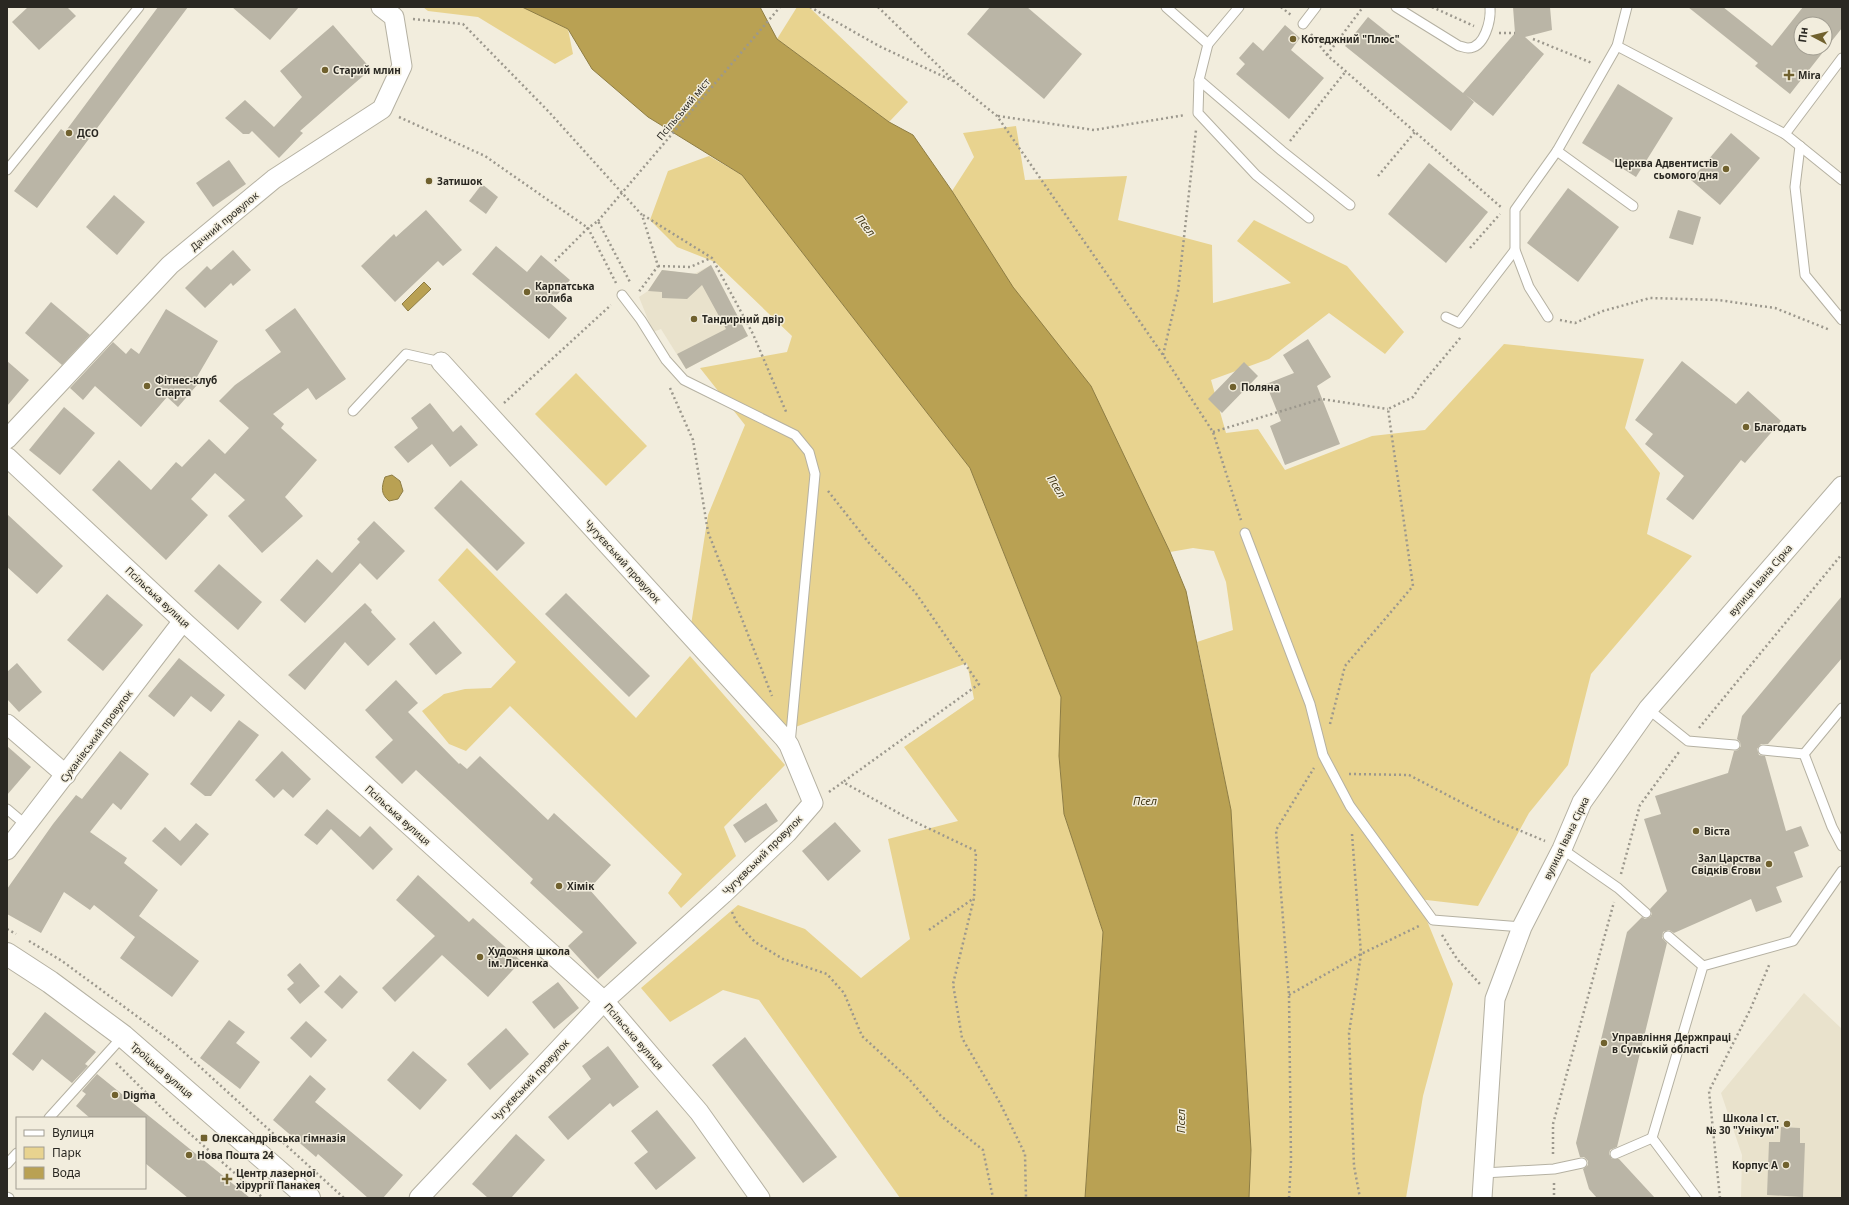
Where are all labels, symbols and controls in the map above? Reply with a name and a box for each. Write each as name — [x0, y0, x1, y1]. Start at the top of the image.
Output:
north arrow — [1793, 16, 1833, 56]
text: Пн — [1794, 26, 1811, 43]
place label: Котеджний "Плюс" — [1301, 32, 1400, 46]
marker: Котеджний "Плюс" — [1288, 34, 1298, 44]
place label: Старий млин — [333, 63, 401, 77]
marker: Старий млин — [320, 65, 330, 75]
place label: Mira — [1798, 68, 1821, 82]
marker: Mira — [1783, 69, 1795, 81]
street label: Псільський міст — [653, 75, 713, 143]
place label: ДСО — [77, 126, 99, 140]
marker: ДСО — [64, 128, 74, 138]
place label: Церква Адвентистів сьомого дня — [1615, 156, 1718, 182]
marker: Церква Адвентистів сьомого дня — [1721, 164, 1731, 174]
place label: Затишок — [437, 174, 483, 188]
marker: Затишок — [424, 176, 434, 186]
street label: Дачний провулок — [187, 188, 262, 254]
water label: Псел — [853, 211, 879, 239]
place label: Карпатська колиба — [535, 279, 595, 305]
marker: Карпатська колиба — [522, 287, 532, 297]
place label: Тандирний двір — [702, 312, 784, 326]
marker: Тандирний двір — [689, 314, 699, 324]
place label: Фітнес-клуб Спарта — [155, 373, 217, 399]
place label: Поляна — [1241, 380, 1280, 394]
marker: Фітнес-клуб Спарта — [142, 381, 152, 391]
marker: Поляна — [1228, 382, 1238, 392]
place label: Благодать — [1754, 420, 1807, 434]
marker: Благодать — [1741, 422, 1751, 432]
water label: Псел — [1044, 472, 1070, 500]
street label: Чугуєвський провулок — [582, 516, 665, 606]
street label: вулиця Івана Сірка — [1725, 541, 1795, 619]
street label: Псільська вулиця — [123, 563, 193, 631]
street label: Суханівський провулок — [57, 686, 136, 785]
street label: Псільська вулиця — [362, 782, 434, 848]
water label: Псел — [1133, 793, 1157, 808]
street label: вулиця Івана Сірка — [1540, 794, 1592, 882]
street label: Чугуєвський провулок — [719, 812, 805, 898]
place label: Віста — [1704, 824, 1730, 838]
marker: Віста — [1691, 826, 1701, 836]
place label: Зал Царства Свідків Єгови — [1691, 851, 1761, 877]
marker: Зал Царства Свідків Єгови — [1764, 859, 1774, 869]
place label: Хімік — [567, 879, 595, 893]
marker: Хімік — [554, 881, 564, 891]
place label: Художня школа ім. Лисенка — [488, 944, 570, 970]
marker: Художня школа ім. Лисенка — [475, 952, 485, 962]
street label: Псільська вулиця — [601, 1000, 667, 1072]
place label: Управління Держпраці в Сумській області — [1612, 1030, 1731, 1056]
street label: Чугуєвський провулок — [488, 1035, 572, 1124]
marker: Управління Держпраці в Сумській області — [1599, 1038, 1609, 1048]
street label: Троїцька вулиця — [128, 1039, 196, 1101]
place label: Digma — [123, 1088, 155, 1102]
marker: Digma — [110, 1090, 120, 1100]
water label: Псел — [1173, 1109, 1188, 1133]
place label: Школа І ст. № 30 "Унікум" — [1706, 1111, 1779, 1137]
legend — [16, 1117, 146, 1189]
marker: Школа І ст. № 30 "Унікум" — [1782, 1119, 1792, 1129]
text: Вулиця — [52, 1124, 94, 1141]
place label: Олександрівська гімназія — [212, 1131, 346, 1145]
marker: Олександрівська гімназія — [199, 1133, 209, 1143]
text: Парк — [52, 1144, 82, 1161]
place label: Нова Пошта 24 — [197, 1148, 274, 1162]
marker: Нова Пошта 24 — [184, 1150, 194, 1160]
place label: Корпус А — [1732, 1158, 1778, 1172]
marker: Корпус А — [1781, 1160, 1791, 1170]
text: Вода — [52, 1164, 81, 1181]
place label: Центр лазерної хірургії Панакея — [236, 1166, 320, 1192]
marker: Центр лазерної хірургії Панакея — [221, 1173, 233, 1185]

